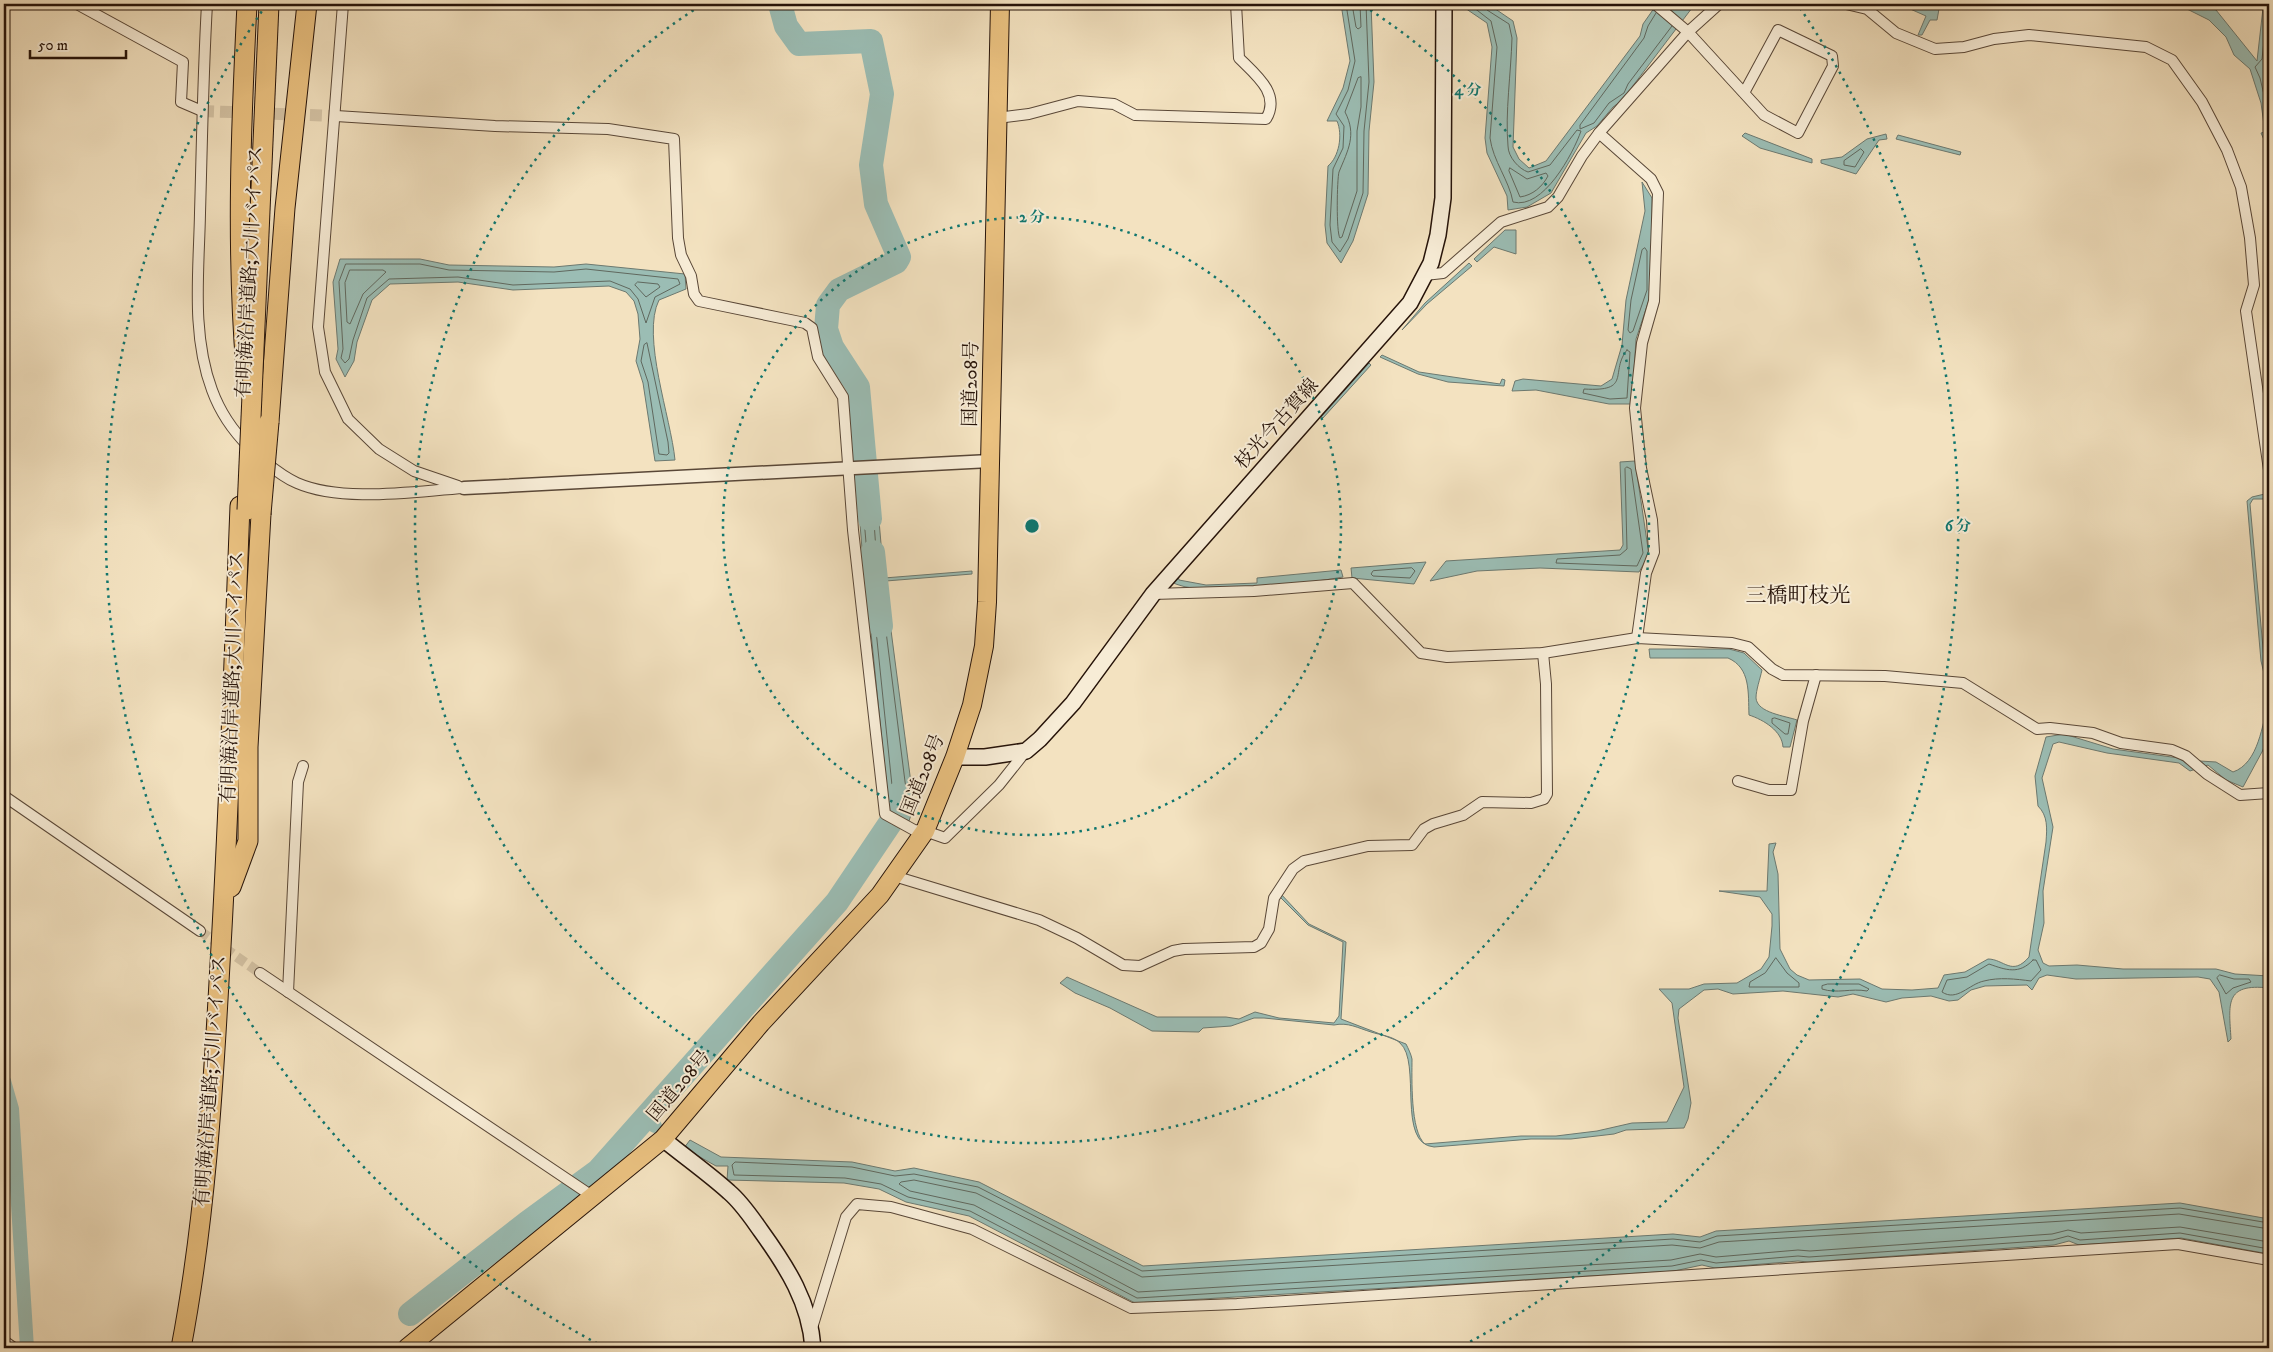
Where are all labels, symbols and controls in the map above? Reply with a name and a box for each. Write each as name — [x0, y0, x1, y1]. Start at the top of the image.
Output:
scale bar — [30, 28, 126, 60]
text: 50 m — [38, 36, 68, 55]
text: 4 分 — [1454, 81, 1481, 100]
street label: 有明海沿岸道路;大川バイパス — [232, 145, 268, 399]
text: 2 分 — [1019, 208, 1045, 227]
street label: 国道208号 — [959, 341, 983, 427]
street label: 枝光今古賀線 — [1230, 374, 1324, 474]
centre of rings — [1023, 517, 1041, 535]
text: 6 分 — [1945, 517, 1971, 536]
street label: 有明海沿岸道路;大川バイパス — [217, 551, 249, 803]
district label: 三橋町枝光 — [1746, 583, 1851, 609]
street label: 国道208号 — [896, 731, 950, 819]
street label: 有明海沿岸道路;大川バイパス — [191, 954, 231, 1208]
street label: 国道208号 — [643, 1046, 715, 1126]

